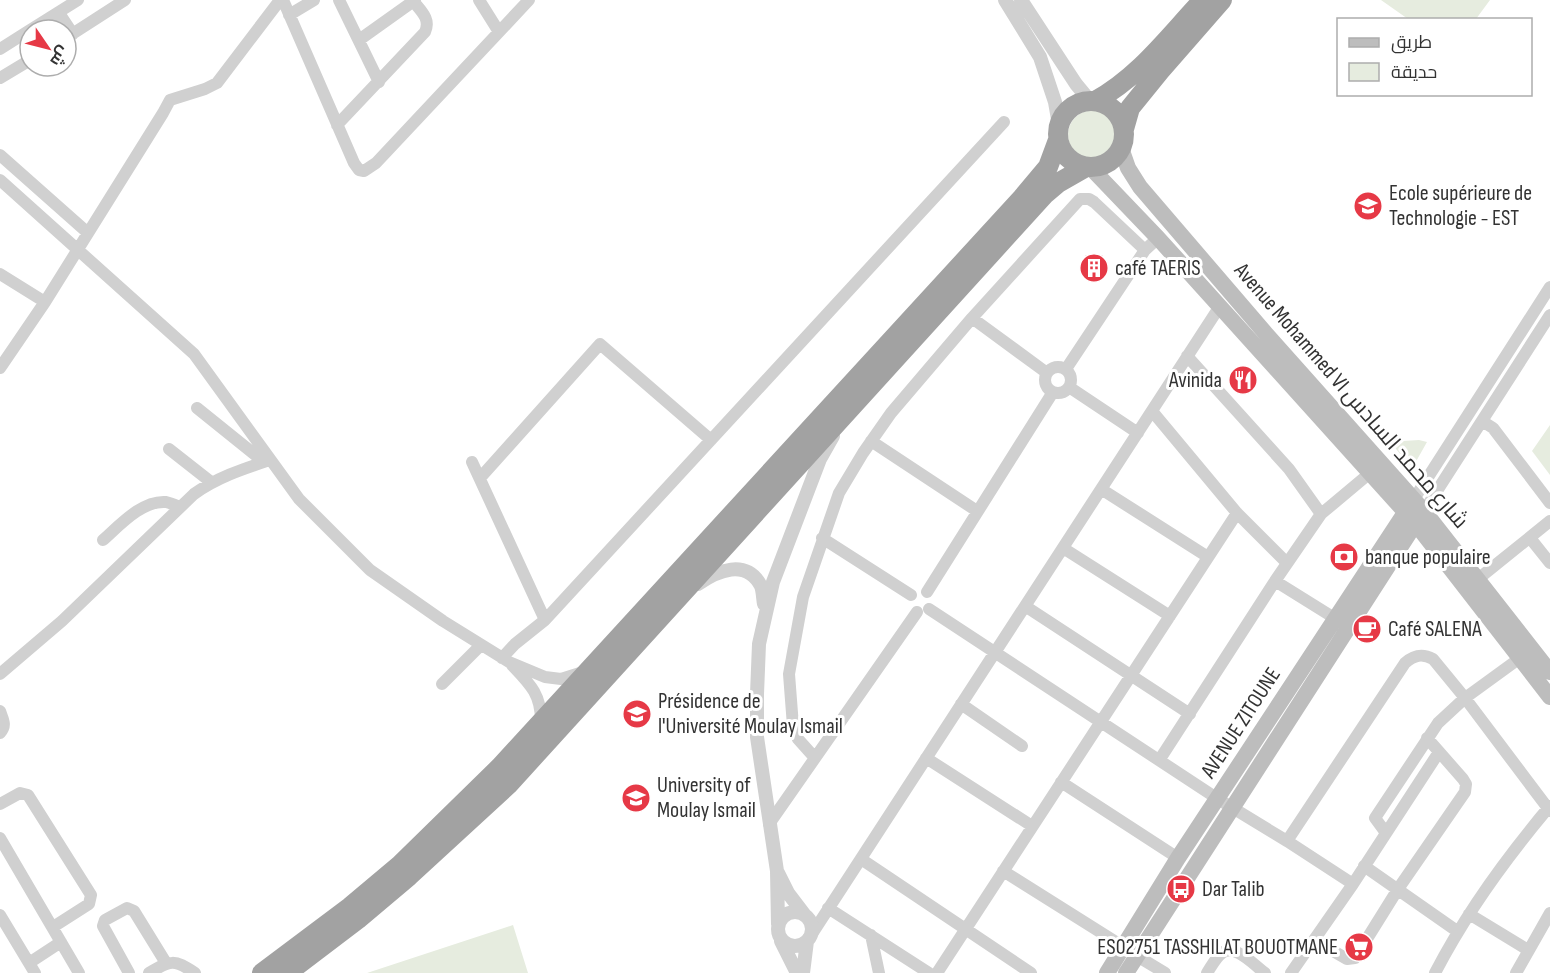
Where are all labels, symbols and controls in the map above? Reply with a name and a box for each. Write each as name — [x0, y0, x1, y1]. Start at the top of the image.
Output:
north arrow — [18, 18, 78, 78]
legend — [1337, 18, 1532, 96]
text: طريق — [1391, 32, 1432, 54]
text: ش — [45, 42, 73, 70]
text: حديقة — [1391, 62, 1437, 83]
place label: Ecole supérieure de Technologie - EST — [1389, 180, 1532, 232]
school or university icon: Ecole supérieure de Technologie - EST — [1352, 190, 1384, 222]
building icon: café TAERIS — [1078, 252, 1110, 284]
place label: café TAERIS — [1115, 255, 1201, 282]
street label: Avenue Mohammed VI شارع محمد السادس — [1228, 257, 1474, 534]
restaurant icon: Avinida — [1227, 364, 1259, 396]
place label: Avinida — [1168, 367, 1222, 394]
bank icon: banque populaire — [1328, 541, 1360, 573]
place label: banque populaire — [1365, 544, 1491, 571]
cafe icon: Café SALENA — [1351, 613, 1383, 645]
place label: Café SALENA — [1388, 616, 1482, 643]
street label: AVENUE ZITOUNE — [1195, 663, 1287, 784]
place label: Présidence de l'Université Moulay Ismail — [658, 688, 843, 740]
school or university icon: Présidence de l'Université Moulay Ismail — [621, 698, 653, 730]
place label: University of Moulay Ismail — [657, 772, 756, 824]
school or university icon: University of Moulay Ismail — [620, 782, 652, 814]
bus stop icon: Dar Talib — [1165, 873, 1197, 905]
place label: Dar Talib — [1202, 876, 1265, 903]
supermarket icon: ES02751 TASSHILAT BOUOTMANE — [1343, 931, 1375, 963]
place label: ES02751 TASSHILAT BOUOTMANE — [1097, 934, 1338, 961]

